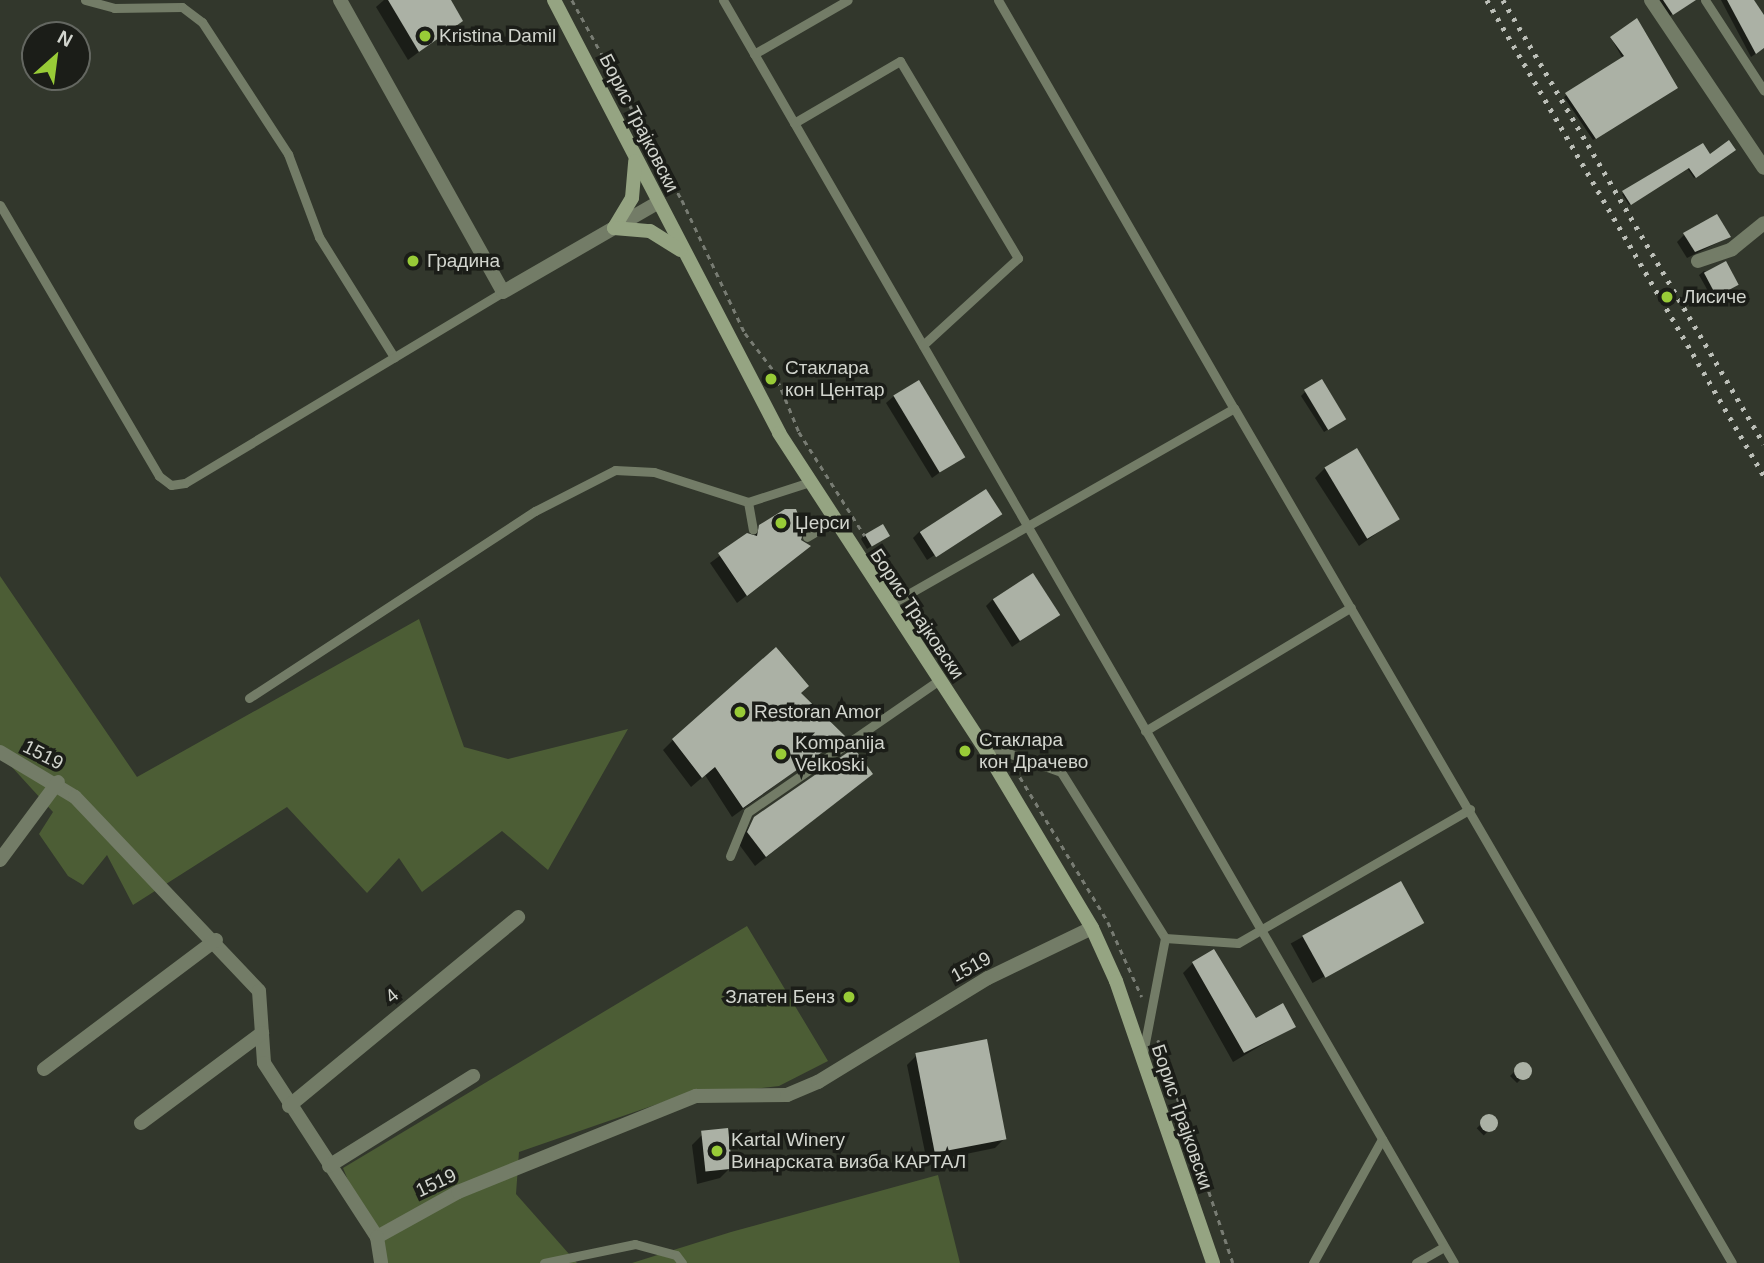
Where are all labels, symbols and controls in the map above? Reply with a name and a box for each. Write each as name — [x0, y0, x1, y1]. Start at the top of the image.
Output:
north arrow — [21, 21, 91, 91]
place label: Kristina Damil — [439, 25, 556, 47]
text: N — [54, 26, 76, 51]
marker: Kristina Damil — [417, 28, 433, 44]
street label: Борис Трајковски — [594, 50, 684, 196]
place label: Градина — [427, 250, 500, 272]
marker: Градина — [405, 253, 421, 269]
place label: Лисиче — [1683, 286, 1747, 308]
marker: Лисиче — [1657, 287, 1677, 307]
place label: Стаклара кон Центар — [785, 357, 885, 401]
marker: Стаклара кон Центар — [763, 371, 779, 387]
place label: Џерси — [795, 512, 850, 534]
marker: Џерси — [773, 515, 789, 531]
street label: Борис Трајковски — [865, 544, 969, 684]
place label: Restoran Amor — [754, 701, 882, 723]
marker: Restoran Amor — [732, 704, 748, 720]
place label: Стаклара кон Драчево — [979, 729, 1088, 773]
place label: Kompanija Velkoski — [795, 732, 885, 776]
street label: 1519 — [19, 735, 67, 775]
marker: Стаклара кон Драчево — [957, 743, 973, 759]
marker: Kompanija Velkoski — [773, 746, 789, 762]
street label: 1519 — [947, 947, 995, 987]
street label: 4 — [381, 984, 403, 1008]
place label: Златен Бенз — [725, 986, 835, 1008]
marker: Златен Бенз — [841, 989, 857, 1005]
street label: Борис Трајковски — [1146, 1041, 1218, 1193]
place label: Kartal Winery Винарската визба КАРТАЛ — [731, 1129, 966, 1173]
marker: Kartal Winery Винарската визба КАРТАЛ — [709, 1143, 725, 1159]
street label: 1519 — [412, 1164, 460, 1202]

